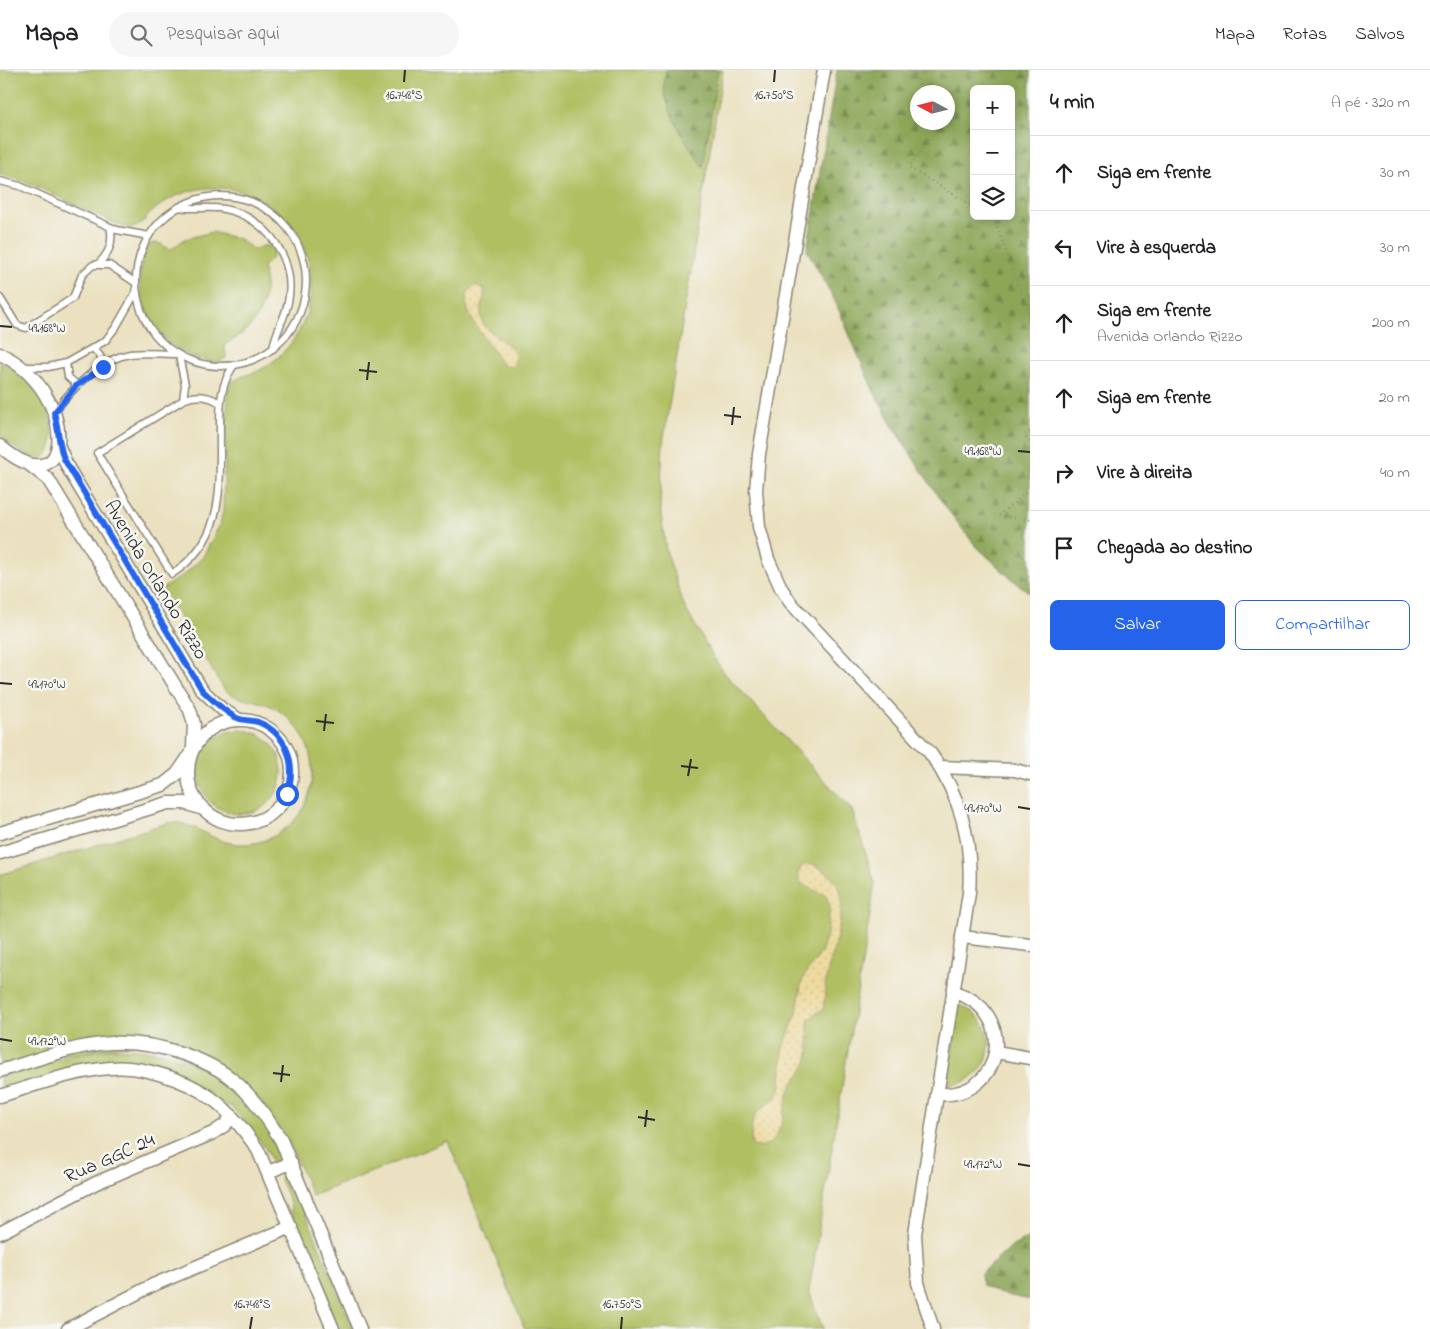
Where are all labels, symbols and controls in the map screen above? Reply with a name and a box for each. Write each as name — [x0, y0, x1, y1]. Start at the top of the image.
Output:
search box — [109, 12, 459, 57]
text: Mapa — [25, 17, 79, 52]
icon: search — [127, 21, 155, 49]
text: Pesquisar aqui — [167, 21, 280, 48]
text: Mapa — [1215, 22, 1255, 48]
text: Rotas — [1283, 22, 1327, 48]
text: Salvos — [1355, 22, 1405, 48]
north arrow — [910, 85, 955, 130]
map controls — [970, 85, 1015, 220]
button: + — [970, 85, 1015, 130]
text: 16.748°S — [386, 87, 423, 105]
text: 16.750°S — [754, 87, 794, 105]
text: 4 min — [1050, 88, 1094, 118]
text: A pé · 320 m — [1331, 91, 1410, 115]
button: − — [970, 130, 1015, 175]
icon: ahead — [1050, 159, 1078, 187]
text: Siga em frente — [1097, 160, 1211, 187]
text: 30 m — [1380, 161, 1410, 185]
button: layers — [970, 175, 1015, 220]
icon: left — [1050, 234, 1078, 262]
text: Vire à esquerda — [1097, 235, 1216, 262]
text: 30 m — [1380, 236, 1410, 260]
text: Siga em frente — [1097, 298, 1211, 325]
icon: ahead — [1050, 309, 1078, 337]
text: 200 m — [1372, 311, 1410, 335]
text: 49.168°W — [28, 320, 66, 338]
text: Avenida Orlando Rizzo — [1097, 325, 1243, 349]
route end — [92, 356, 115, 379]
icon: ahead — [1050, 384, 1078, 412]
text: Siga em frente — [1097, 385, 1211, 412]
text: 20 m — [1379, 386, 1410, 410]
text: 49.168°W — [964, 443, 1002, 461]
icon: right — [1050, 459, 1078, 487]
text: Vire à direita — [1097, 460, 1192, 487]
text: 40 m — [1380, 461, 1410, 485]
street label: Avenida Orlando Rizzo — [96, 495, 214, 666]
icon: arrive — [1050, 534, 1078, 562]
text: Chegada ao destino — [1097, 535, 1252, 562]
button: Salvar — [1050, 600, 1225, 650]
button: Compartilhar — [1235, 600, 1410, 650]
text: 49.170°W — [28, 676, 66, 694]
route start — [276, 783, 299, 806]
text: 49.170°W — [964, 800, 1002, 818]
text: 49.172°W — [28, 1033, 66, 1051]
street label: Rua GGC 24 — [60, 1126, 160, 1192]
text: 49.172°W — [964, 1156, 1002, 1174]
text: 16.748°S — [234, 1296, 271, 1314]
text: 16.750°S — [602, 1296, 642, 1314]

